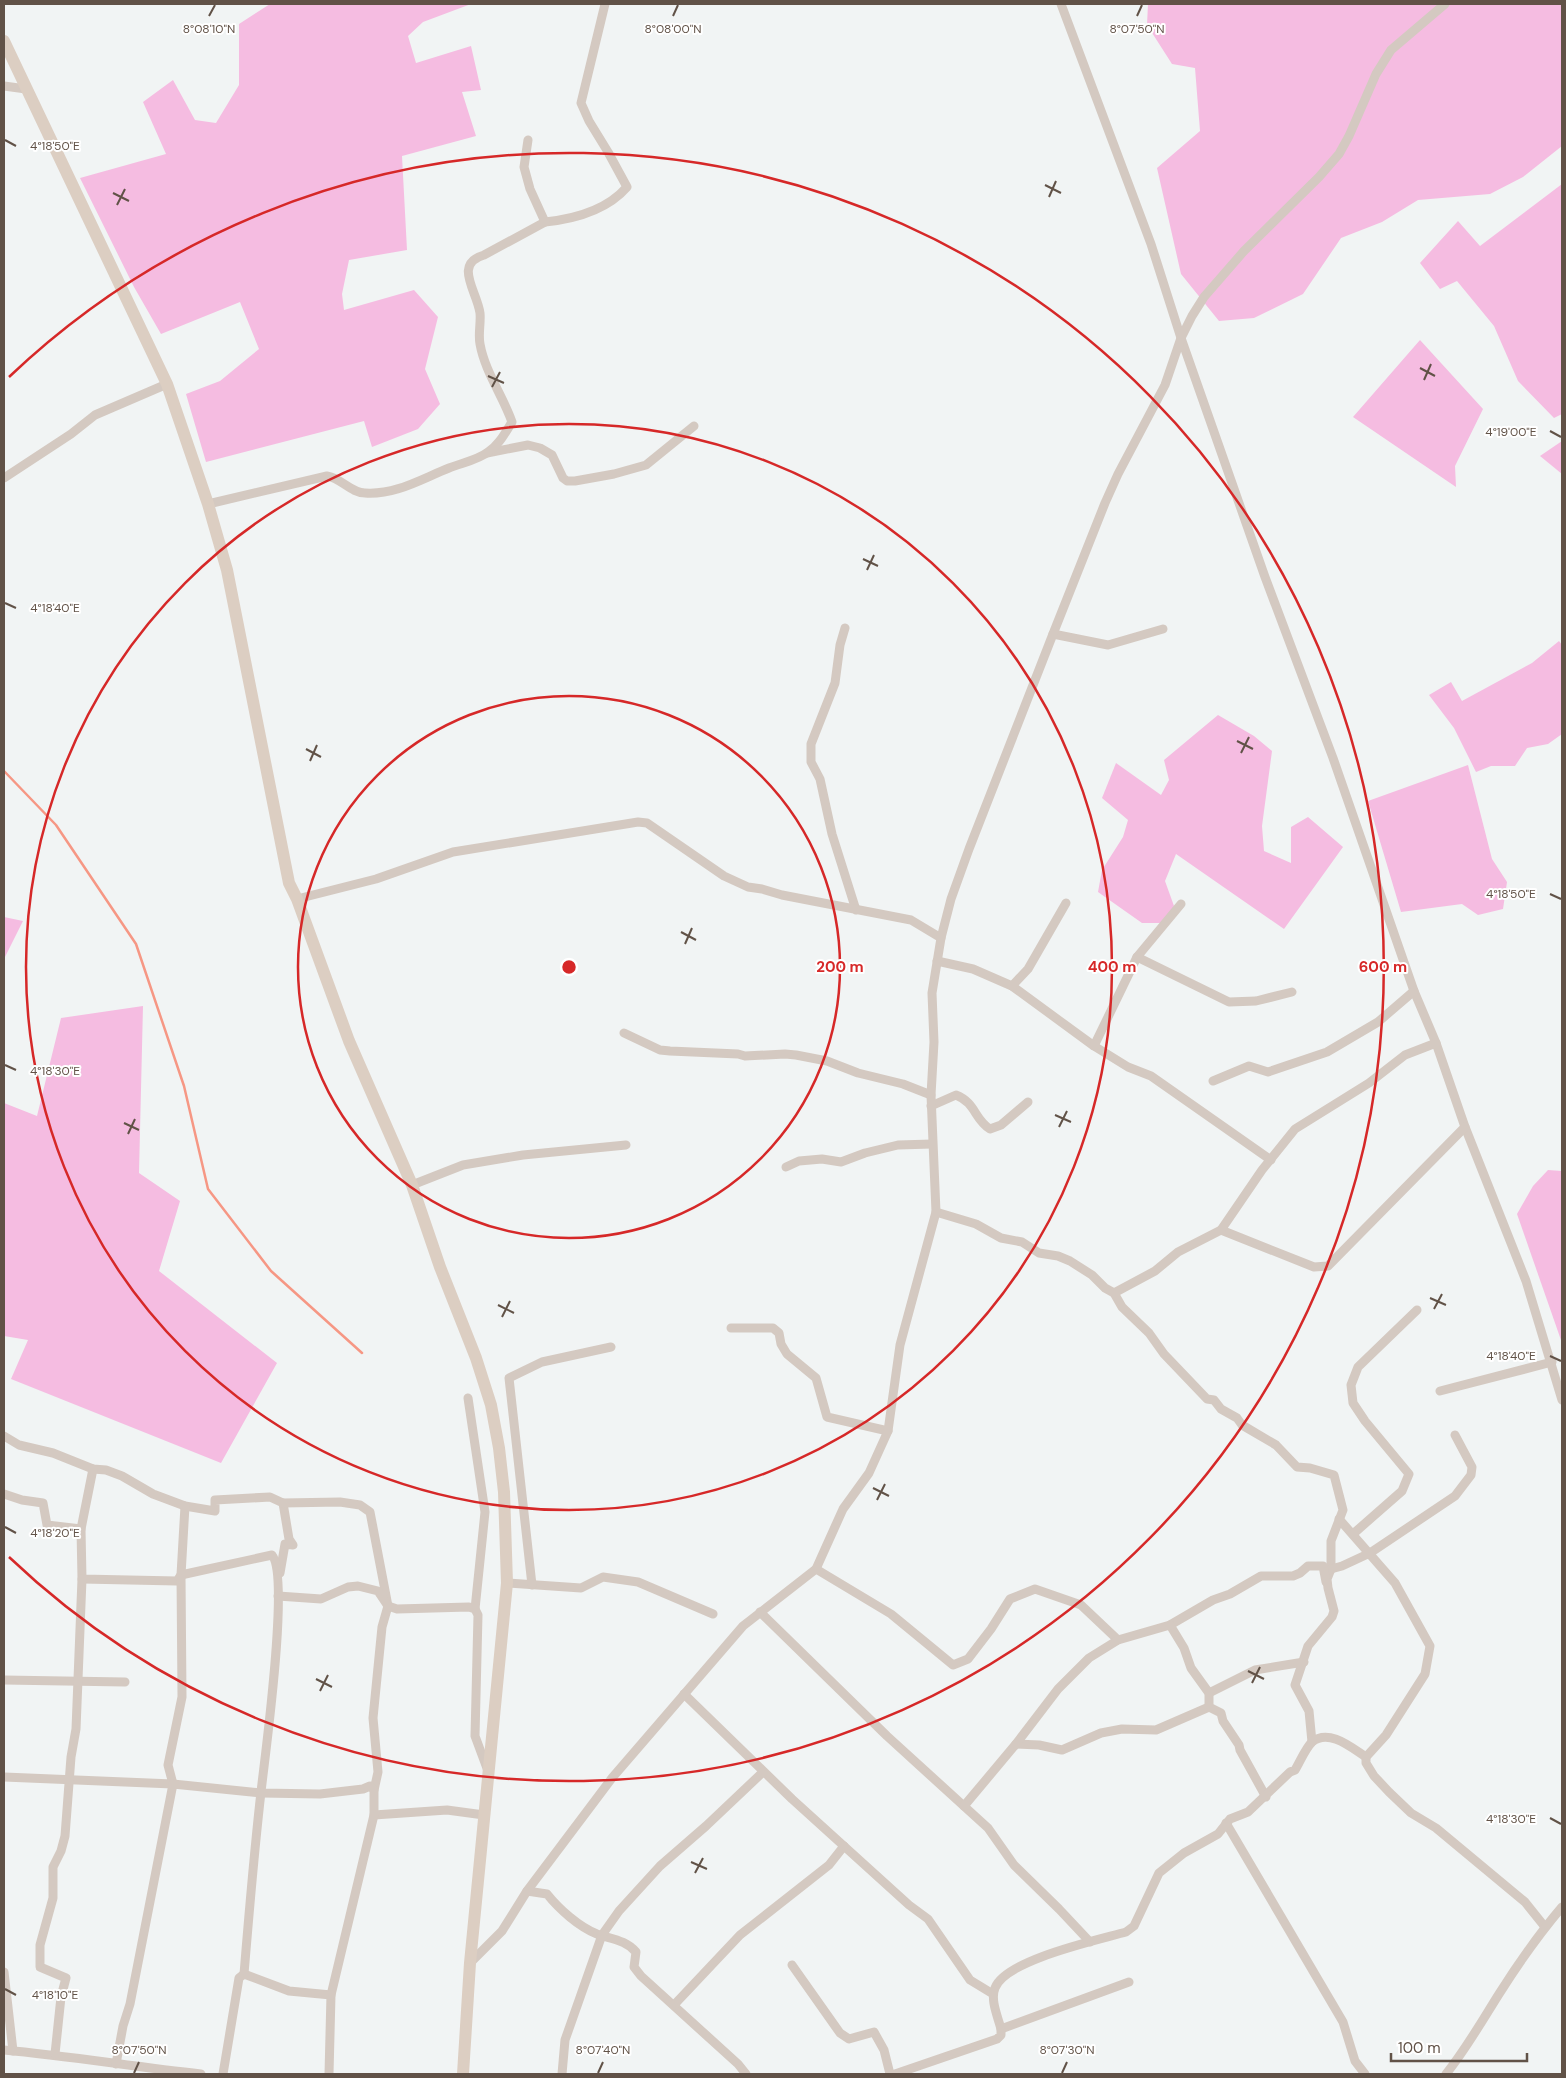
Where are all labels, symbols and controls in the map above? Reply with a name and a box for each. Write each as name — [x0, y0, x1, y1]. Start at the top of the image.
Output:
text: 8°08'10"N — [183, 21, 235, 37]
text: 8°08'00"N — [644, 21, 702, 37]
text: 8°07'50"N — [1109, 21, 1165, 37]
text: 4°18'50"E — [30, 138, 80, 154]
text: 4°19'00"E — [1485, 424, 1537, 440]
text: 4°18'40"E — [30, 600, 80, 616]
text: 4°18'50"E — [1486, 886, 1536, 902]
text: 200 m — [816, 957, 864, 977]
text: 400 m — [1088, 957, 1136, 977]
text: 600 m — [1359, 957, 1407, 977]
centre of rings — [560, 958, 578, 976]
text: 4°18'30"E — [30, 1063, 80, 1079]
text: 4°18'40"E — [1486, 1348, 1536, 1364]
text: 4°18'20"E — [30, 1525, 80, 1541]
text: 4°18'30"E — [1486, 1811, 1536, 1827]
text: 4°18'10"E — [32, 1987, 79, 2003]
scale bar — [1391, 2030, 1527, 2062]
text: 100 m — [1398, 2038, 1441, 2058]
text: 8°07'50"N — [111, 2042, 167, 2058]
text: 8°07'40"N — [576, 2042, 630, 2058]
text: 8°07'30"N — [1039, 2042, 1095, 2058]

